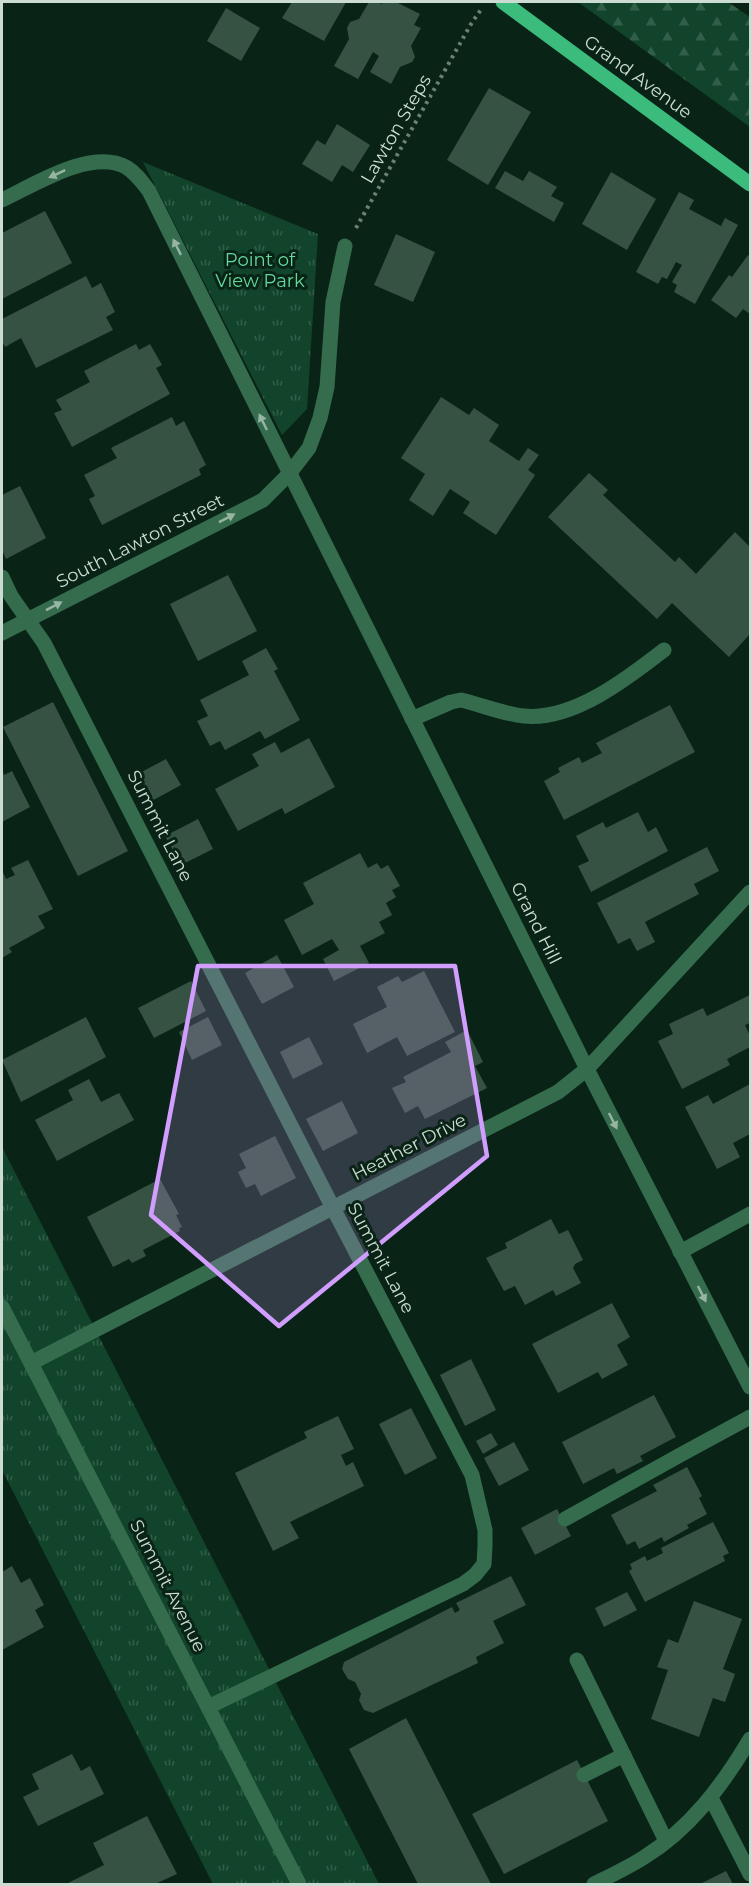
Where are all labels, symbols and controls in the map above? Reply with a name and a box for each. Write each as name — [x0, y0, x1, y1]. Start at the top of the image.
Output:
street label: Grand Avenue — [580, 30, 696, 124]
street label: Lawton Steps — [356, 70, 436, 187]
one-way arrow — [49, 170, 66, 179]
one-way arrow — [172, 239, 181, 256]
park label: Point of View Park — [215, 249, 305, 292]
one-way arrow — [258, 413, 268, 430]
street label: South Lawton Street — [53, 489, 227, 593]
one-way arrow — [219, 513, 236, 523]
one-way arrow — [45, 602, 62, 611]
street label: Summit Lane — [122, 767, 198, 886]
street label: Grand Hill — [506, 878, 566, 968]
street label: Heather Drive — [348, 1109, 470, 1185]
one-way arrow — [608, 1112, 618, 1130]
street label: Summit Lane — [343, 1199, 419, 1317]
one-way arrow — [697, 1286, 707, 1303]
street label: Summit Avenue — [125, 1516, 211, 1656]

